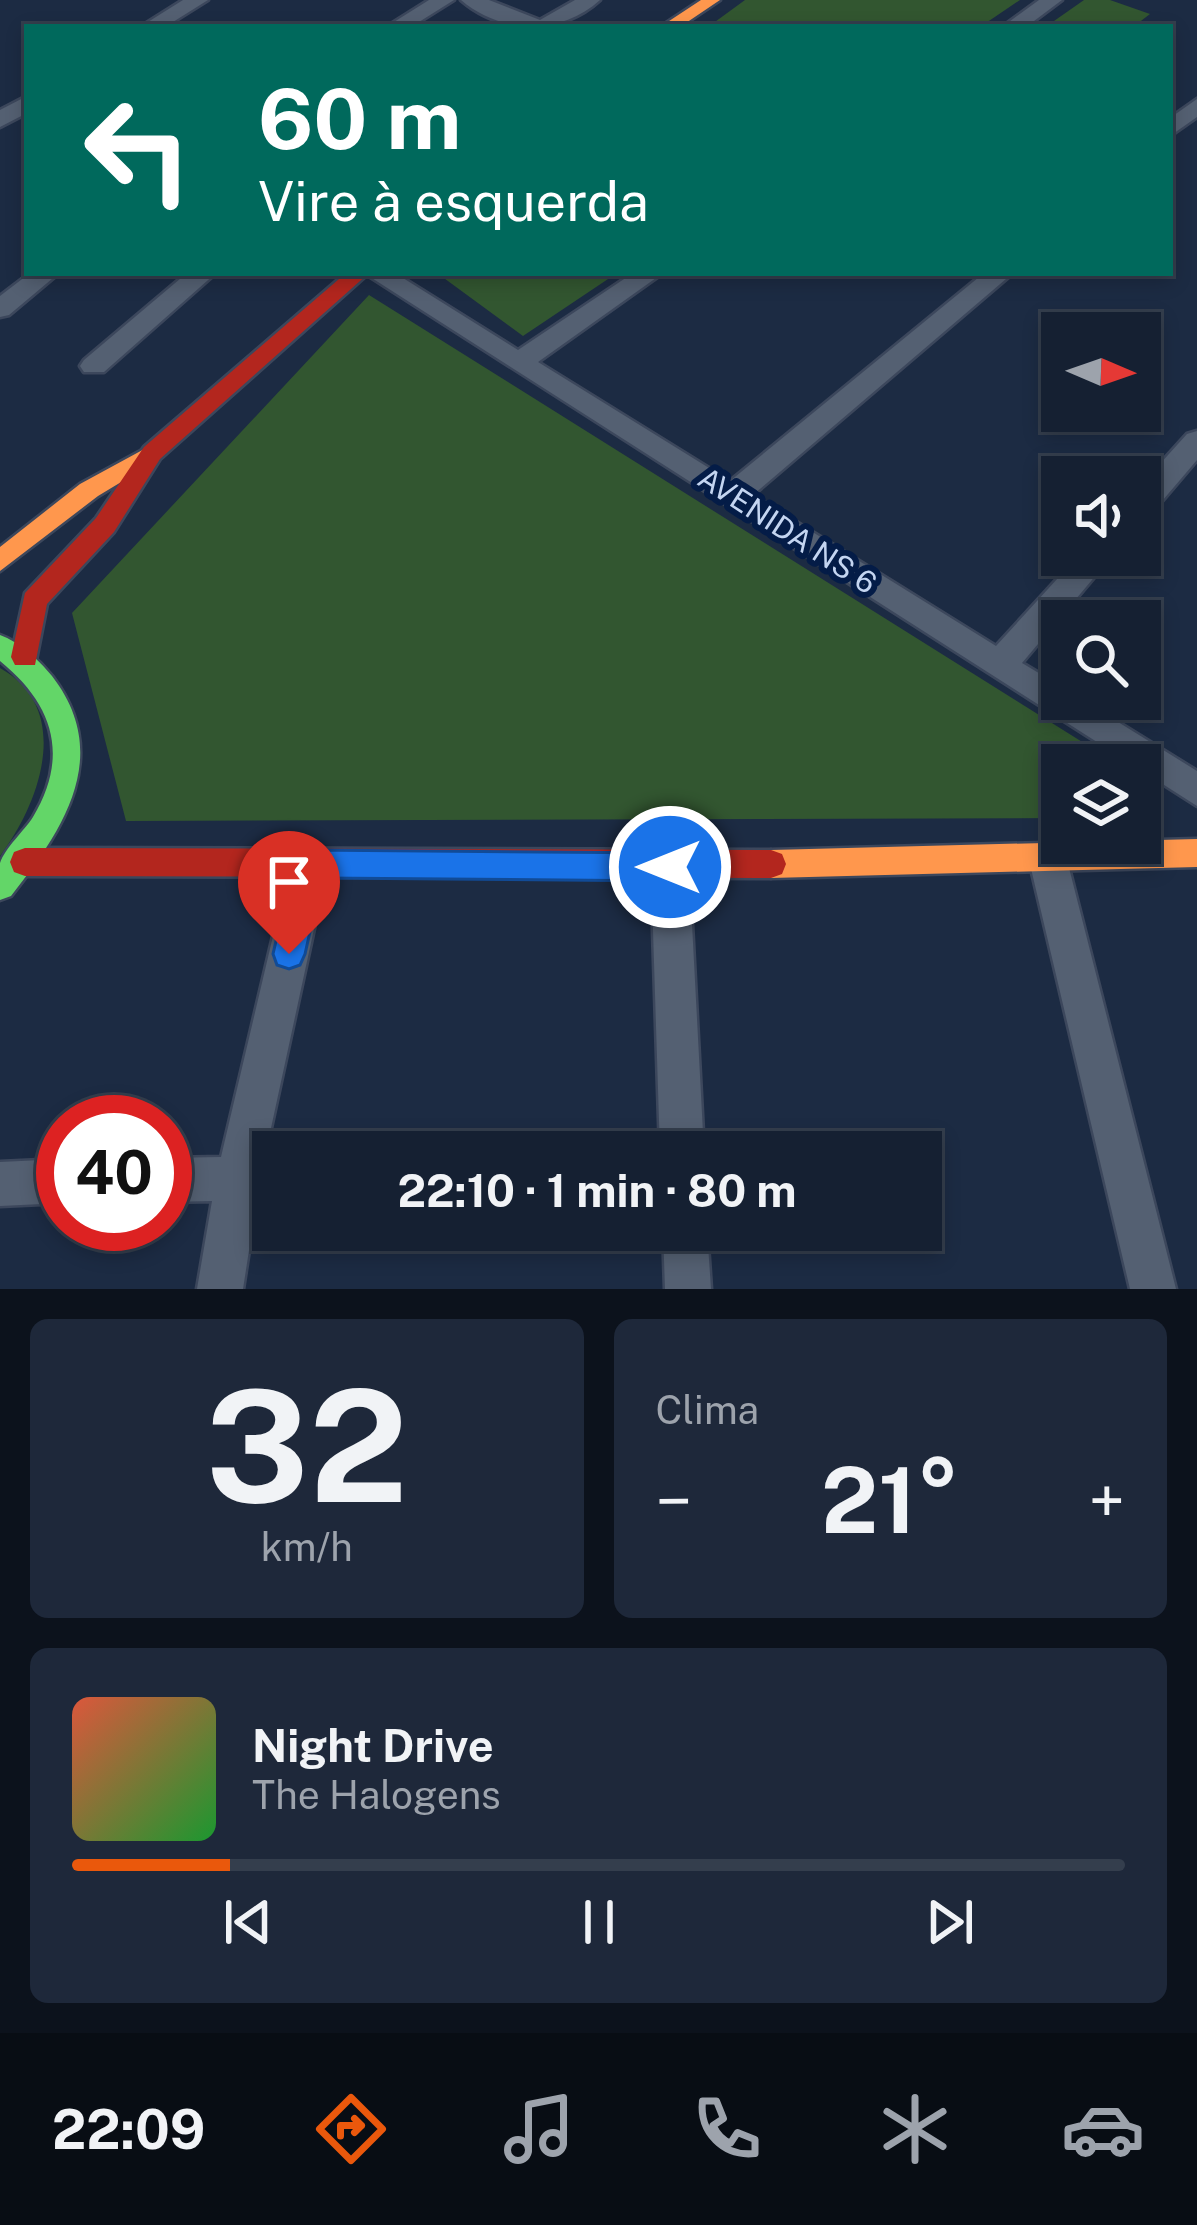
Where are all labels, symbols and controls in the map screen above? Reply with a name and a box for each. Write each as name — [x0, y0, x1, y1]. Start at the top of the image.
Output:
text: 60 m — [258, 69, 462, 168]
icon: left — [60, 72, 216, 228]
text: Vire à esquerda — [258, 170, 649, 233]
north arrow — [1041, 312, 1161, 432]
map controls — [1041, 312, 1161, 864]
button: sound — [1041, 456, 1161, 576]
street label: AVENIDA NS 6 — [692, 459, 883, 601]
button: search — [1041, 600, 1161, 720]
button: layers — [1041, 744, 1161, 864]
position arrow — [607, 804, 733, 930]
pin — [238, 831, 340, 954]
icon: arrive — [256, 849, 322, 915]
speed limit sign: 40 — [36, 1095, 192, 1251]
text: 22:10 · 1 min · 80 m — [397, 1164, 797, 1217]
text: 32 — [205, 1354, 408, 1537]
text: Clima — [656, 1387, 759, 1433]
text: 21° — [821, 1447, 959, 1553]
text: − — [656, 1462, 692, 1540]
text: + — [1088, 1462, 1125, 1540]
text: km/h — [261, 1524, 353, 1570]
text: Night Drive — [252, 1719, 494, 1772]
text: The Halogens — [252, 1772, 501, 1818]
icon: previous — [215, 1889, 281, 1955]
icon: pause — [566, 1889, 632, 1955]
icon: next — [917, 1889, 983, 1955]
icon: directions — [309, 2087, 393, 2171]
icon: music — [497, 2087, 581, 2171]
icon: phone — [685, 2087, 769, 2171]
icon: climate — [873, 2087, 957, 2171]
icon: car — [1061, 2087, 1145, 2171]
text: 22:09 — [52, 2098, 205, 2161]

